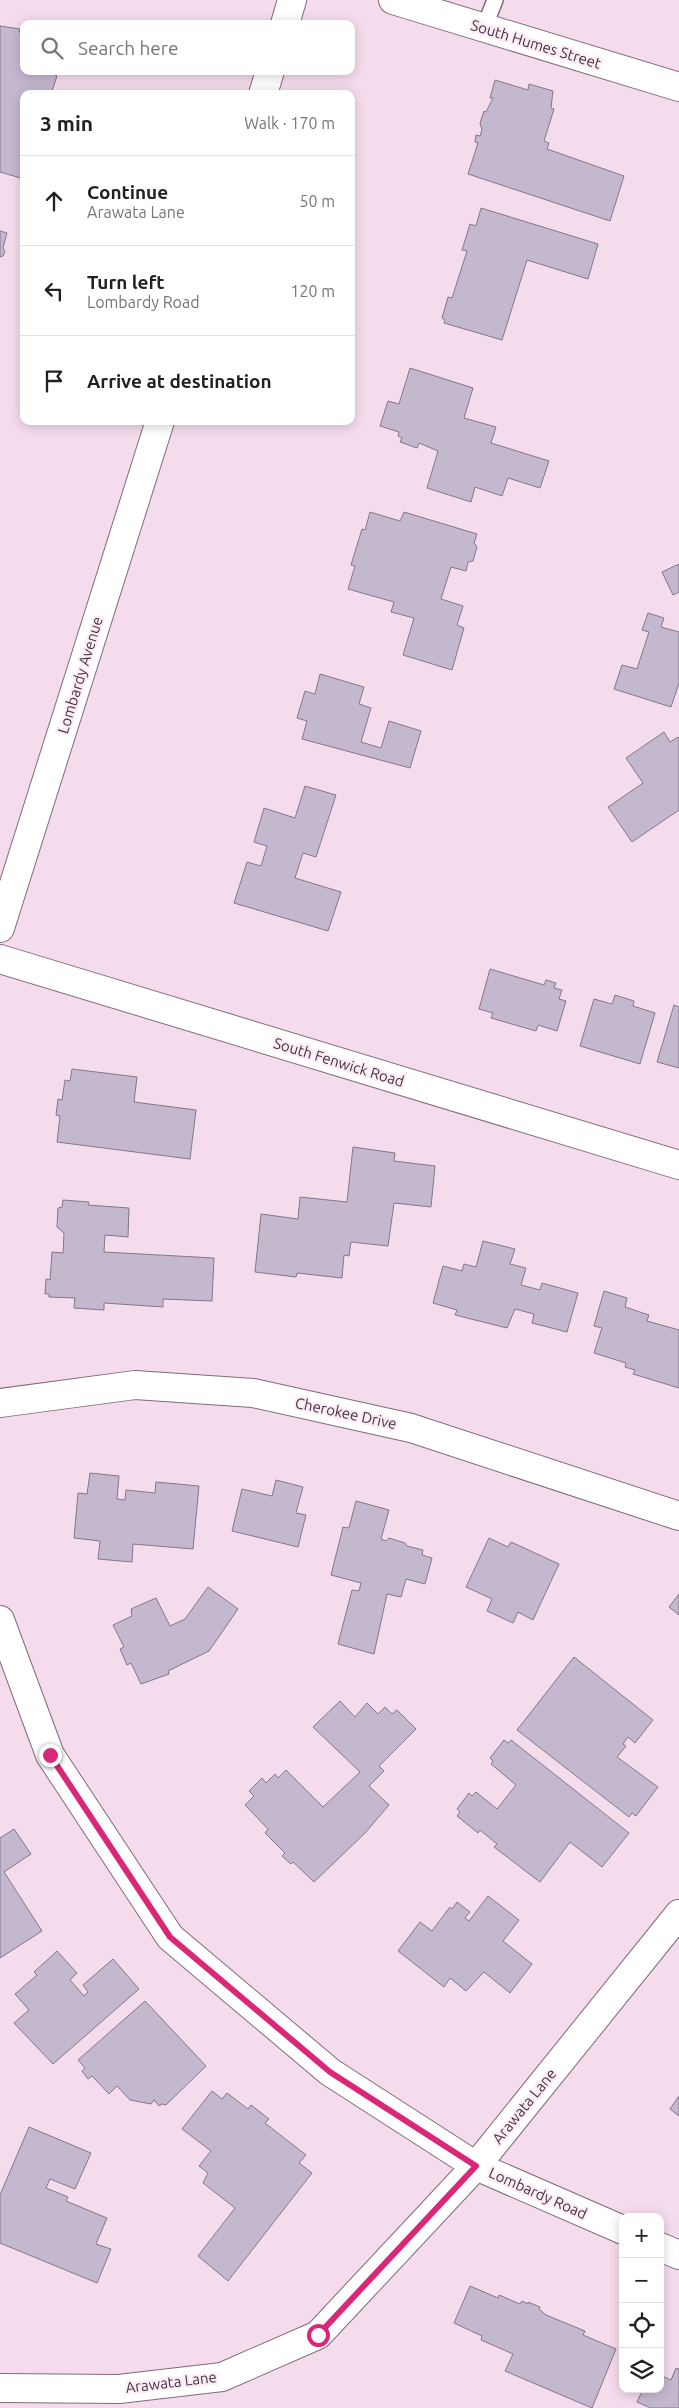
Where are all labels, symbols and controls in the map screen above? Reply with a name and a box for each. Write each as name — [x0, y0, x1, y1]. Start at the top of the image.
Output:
street label: South Humes Street — [469, 16, 603, 72]
search box — [20, 20, 355, 75]
icon: search — [38, 34, 66, 62]
text: Search here — [78, 37, 178, 59]
text: 3 min — [40, 111, 93, 135]
text: Walk · 170 m — [244, 114, 335, 132]
text: Continue — [87, 181, 168, 203]
icon: ahead — [40, 187, 68, 215]
text: 50 m — [299, 192, 335, 210]
text: Arawata Lane — [87, 203, 185, 221]
text: Turn left — [87, 271, 165, 293]
icon: left — [40, 277, 68, 305]
text: 120 m — [290, 282, 335, 300]
text: Lombardy Road — [87, 293, 200, 311]
icon: arrive — [40, 367, 68, 395]
text: Arrive at destination — [87, 370, 272, 392]
street label: Lombardy Avenue — [54, 614, 106, 736]
street label: South Fenwick Road — [272, 1034, 406, 1090]
street label: Cherokee Drive — [294, 1394, 398, 1432]
route end — [39, 1744, 62, 1767]
street label: Arawata Lane — [489, 2065, 559, 2147]
street label: Lombardy Road — [486, 2164, 590, 2222]
map controls — [619, 2213, 664, 2393]
button: + — [619, 2213, 664, 2258]
button: − — [619, 2258, 664, 2303]
button: locate — [619, 2303, 664, 2348]
route start — [307, 2324, 330, 2347]
button: layers — [619, 2348, 664, 2393]
street label: Arawata Lane — [124, 2368, 218, 2396]

